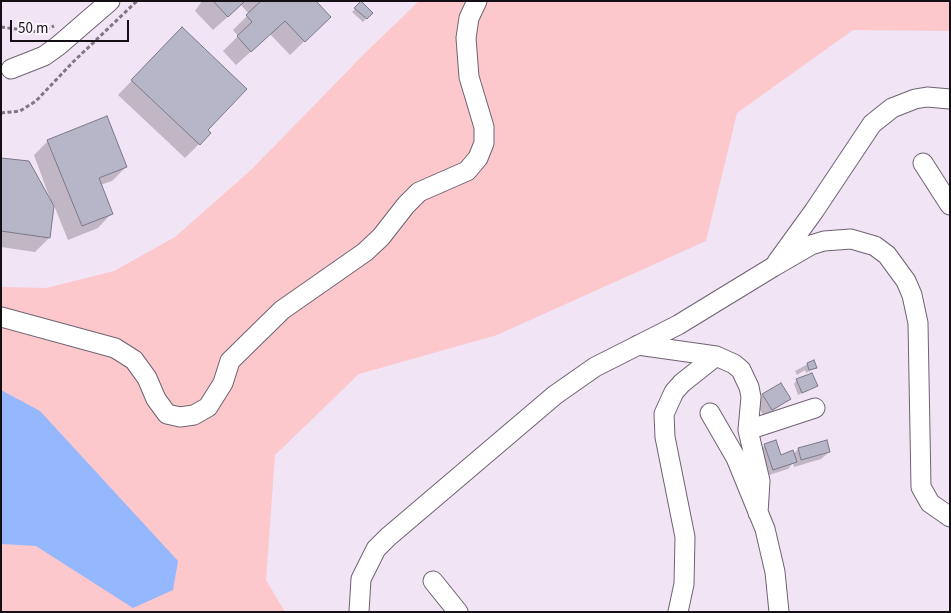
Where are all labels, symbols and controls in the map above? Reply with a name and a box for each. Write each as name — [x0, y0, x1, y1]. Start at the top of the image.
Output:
scale bar — [12, 10, 131, 42]
text: 50 m — [18, 18, 48, 39]

